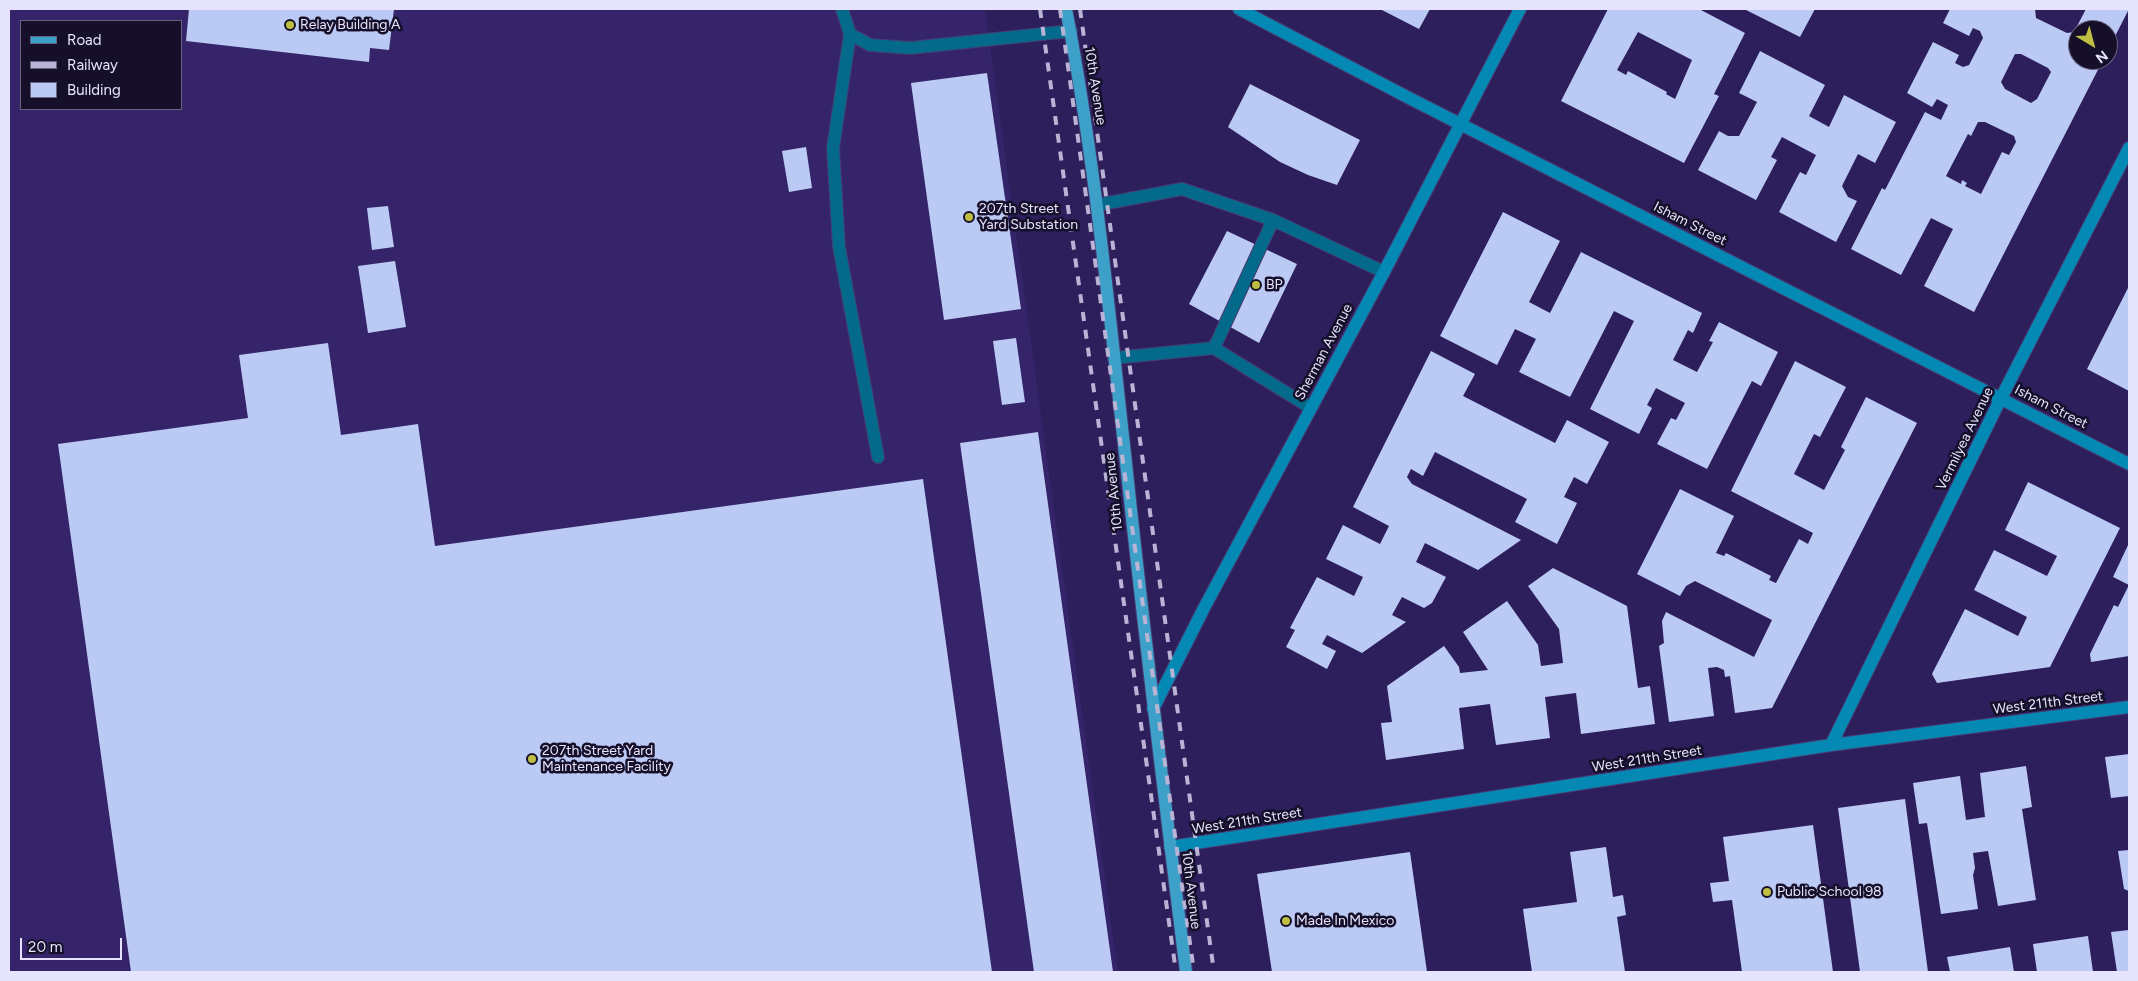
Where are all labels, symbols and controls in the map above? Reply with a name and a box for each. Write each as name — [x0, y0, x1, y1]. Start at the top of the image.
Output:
place label: Relay Building A — [300, 17, 400, 33]
marker: Relay Building A — [284, 19, 296, 31]
legend — [20, 20, 182, 110]
north arrow — [2068, 20, 2118, 70]
text: Road — [67, 31, 102, 49]
street label: 10th Avenue — [1081, 46, 1109, 126]
text: N — [2092, 47, 2111, 67]
text: Railway — [67, 56, 118, 74]
text: Building — [67, 81, 121, 99]
street label: Isham Street — [1651, 198, 1729, 250]
place label: 207th Street Yard Substation — [979, 201, 1078, 233]
marker: 207th Street Yard Substation — [963, 211, 975, 223]
place label: BP — [1266, 277, 1283, 293]
marker: BP — [1250, 279, 1262, 291]
street label: Sherman Avenue — [1292, 301, 1356, 403]
street label: Isham Street — [2012, 381, 2090, 433]
street label: Vermilyea Avenue — [1933, 385, 1997, 493]
street label: 10th Avenue — [1102, 452, 1126, 532]
street label: West 211th Street — [1992, 688, 2104, 718]
street label: West 211th Street — [1591, 742, 1703, 776]
place label: 207th Street Yard Maintenance Facility — [542, 743, 671, 776]
marker: 207th Street Yard Maintenance Facility — [526, 753, 538, 765]
street label: West 211th Street — [1191, 804, 1303, 838]
street label: 10th Avenue — [1178, 850, 1204, 930]
place label: Public School 98 — [1777, 884, 1882, 900]
marker: Public School 98 — [1761, 886, 1773, 898]
place label: Made In Mexico — [1296, 913, 1394, 929]
marker: Made In Mexico — [1280, 915, 1292, 927]
scale bar — [22, 928, 125, 960]
text: 20 m — [28, 938, 62, 956]

